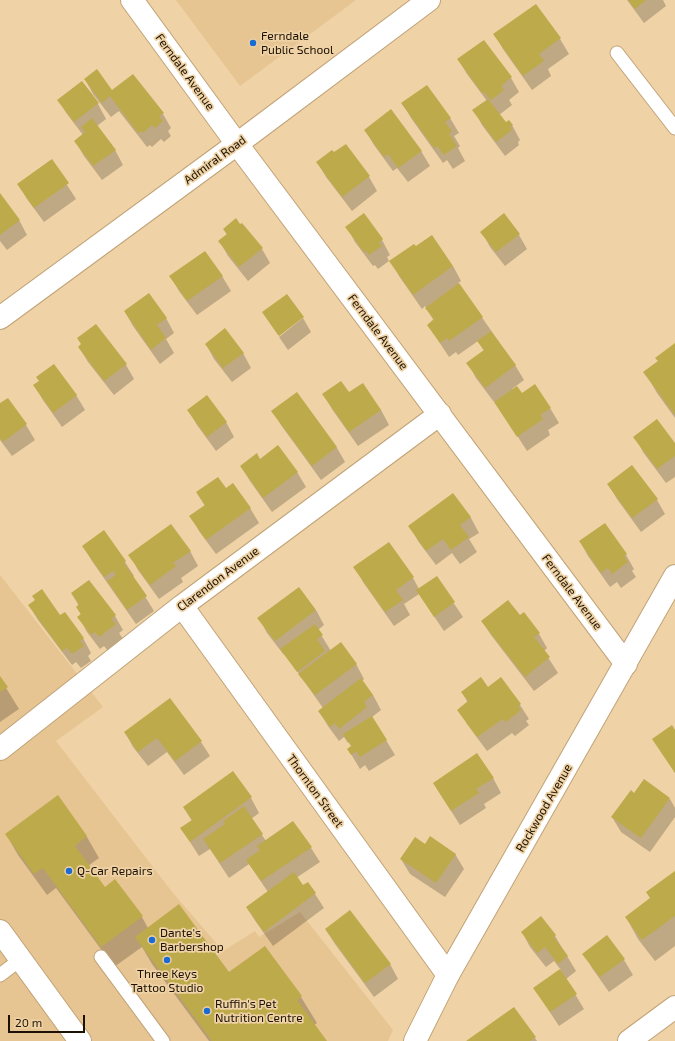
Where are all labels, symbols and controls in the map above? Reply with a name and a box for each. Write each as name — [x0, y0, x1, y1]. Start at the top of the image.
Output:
place label: Ferndale Public School — [261, 29, 334, 57]
street label: Ferndale Avenue — [152, 31, 218, 113]
marker: Ferndale Public School — [248, 38, 258, 48]
street label: Admiral Road — [181, 133, 249, 187]
street label: Ferndale Avenue — [345, 291, 411, 373]
street label: Clarendon Avenue — [174, 544, 262, 614]
street label: Ferndale Avenue — [539, 551, 605, 633]
street label: Thornton Street — [284, 752, 346, 830]
street label: Rockwood Avenue — [513, 761, 575, 855]
place label: Q-Car Repairs — [77, 864, 153, 878]
marker: Q-Car Repairs — [64, 866, 74, 876]
place label: Dante's Barbershop — [160, 926, 224, 954]
marker: Dante's Barbershop — [147, 935, 157, 945]
marker: Three Keys Tattoo Studio — [162, 955, 172, 965]
place label: Three Keys Tattoo Studio — [131, 967, 203, 995]
place label: Ruffin's Pet Nutrition Centre — [215, 997, 303, 1025]
marker: Ruffin's Pet Nutrition Centre — [202, 1006, 212, 1016]
scale bar — [10, 1007, 87, 1033]
text: 20 m — [15, 1015, 42, 1029]

